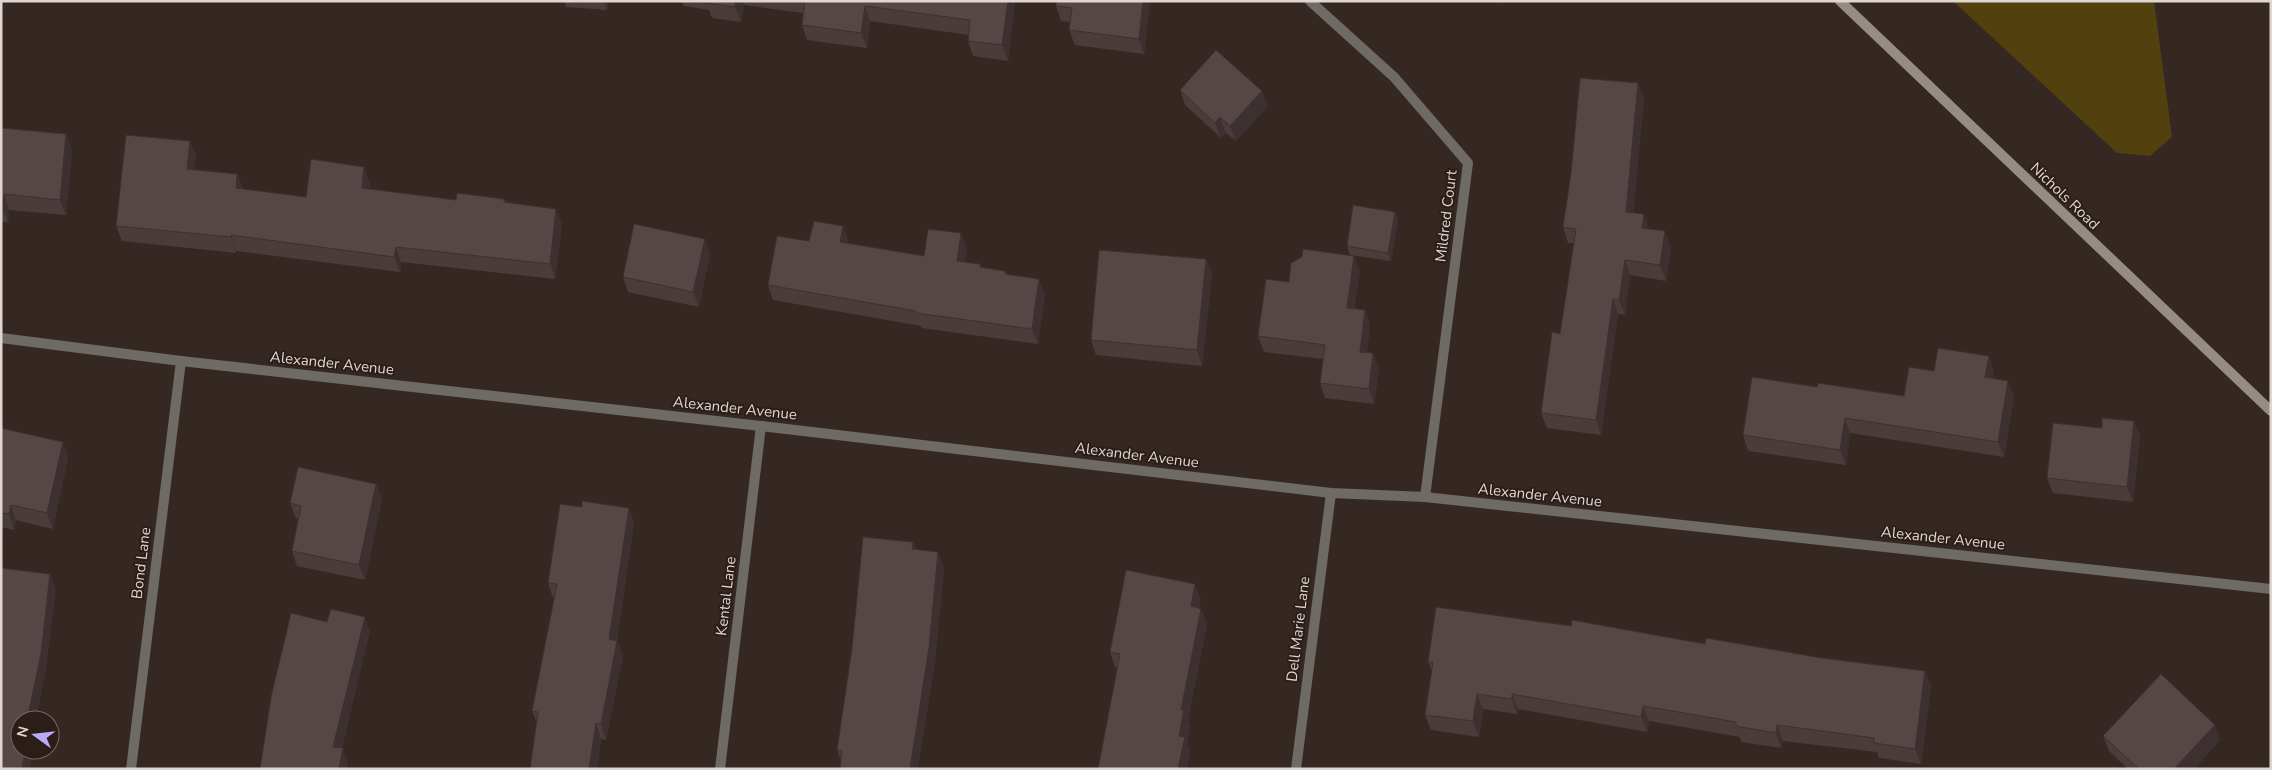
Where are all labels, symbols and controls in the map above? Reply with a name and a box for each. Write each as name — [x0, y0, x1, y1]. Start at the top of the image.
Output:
street label: Nichols Road — [2026, 158, 2104, 234]
street label: Mildred Court — [1430, 168, 1462, 263]
street label: Alexander Avenue — [269, 347, 395, 379]
street label: Alexander Avenue — [672, 392, 798, 424]
street label: Alexander Avenue — [1074, 437, 1200, 473]
street label: Alexander Avenue — [1477, 479, 1603, 511]
street label: Alexander Avenue — [1880, 522, 2006, 554]
street label: Bond Lane — [127, 526, 155, 600]
street label: Kental Lane — [711, 555, 741, 637]
street label: Dell Marie Lane — [1282, 575, 1314, 683]
north arrow — [10, 710, 60, 760]
text: N — [12, 724, 33, 739]

